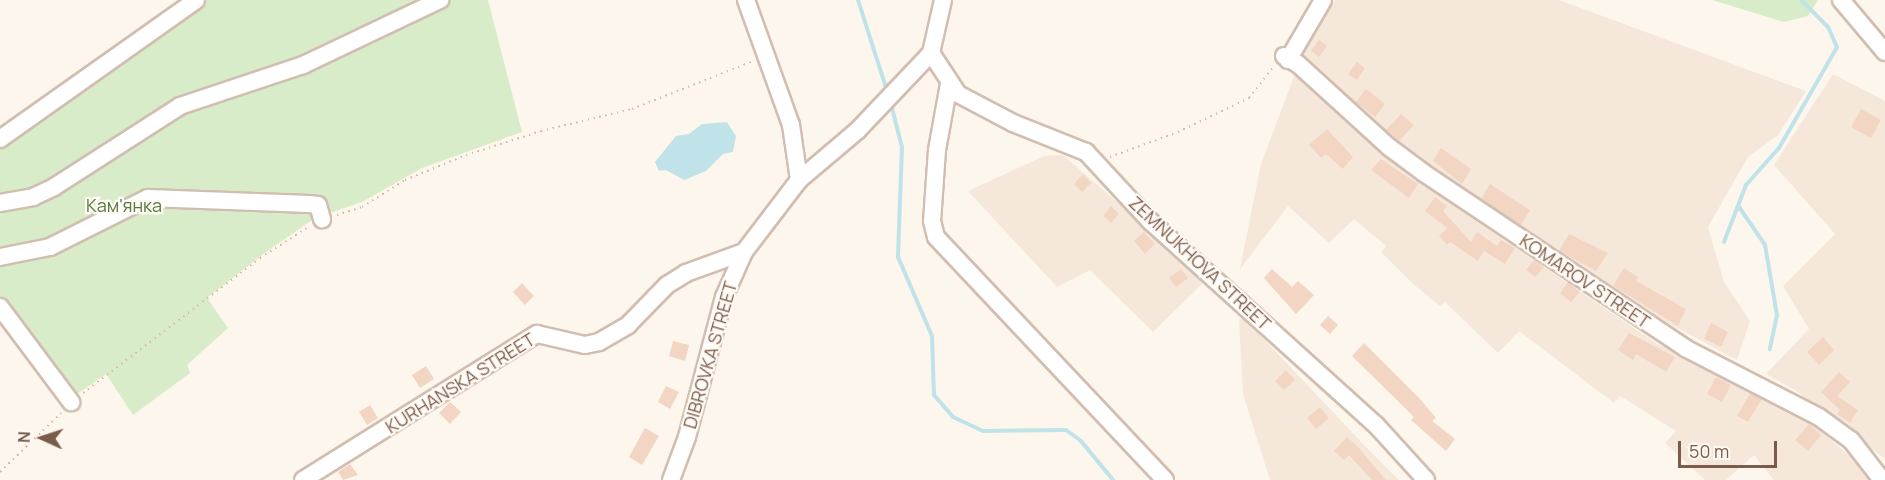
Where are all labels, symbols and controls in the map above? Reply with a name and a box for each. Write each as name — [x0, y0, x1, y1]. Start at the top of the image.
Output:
street label: ZEMNUKHOVA STREET — [1125, 192, 1275, 334]
park label: Кам'янка — [86, 194, 162, 216]
street label: KOMAROV STREET — [1516, 229, 1654, 333]
street label: DIBROVKA STREET — [679, 279, 741, 431]
street label: KURHANSKA STREET — [381, 328, 539, 438]
north arrow — [12, 408, 72, 468]
scale bar — [1681, 429, 1780, 467]
text: N — [13, 431, 35, 443]
text: 50 m — [1689, 439, 1729, 463]

